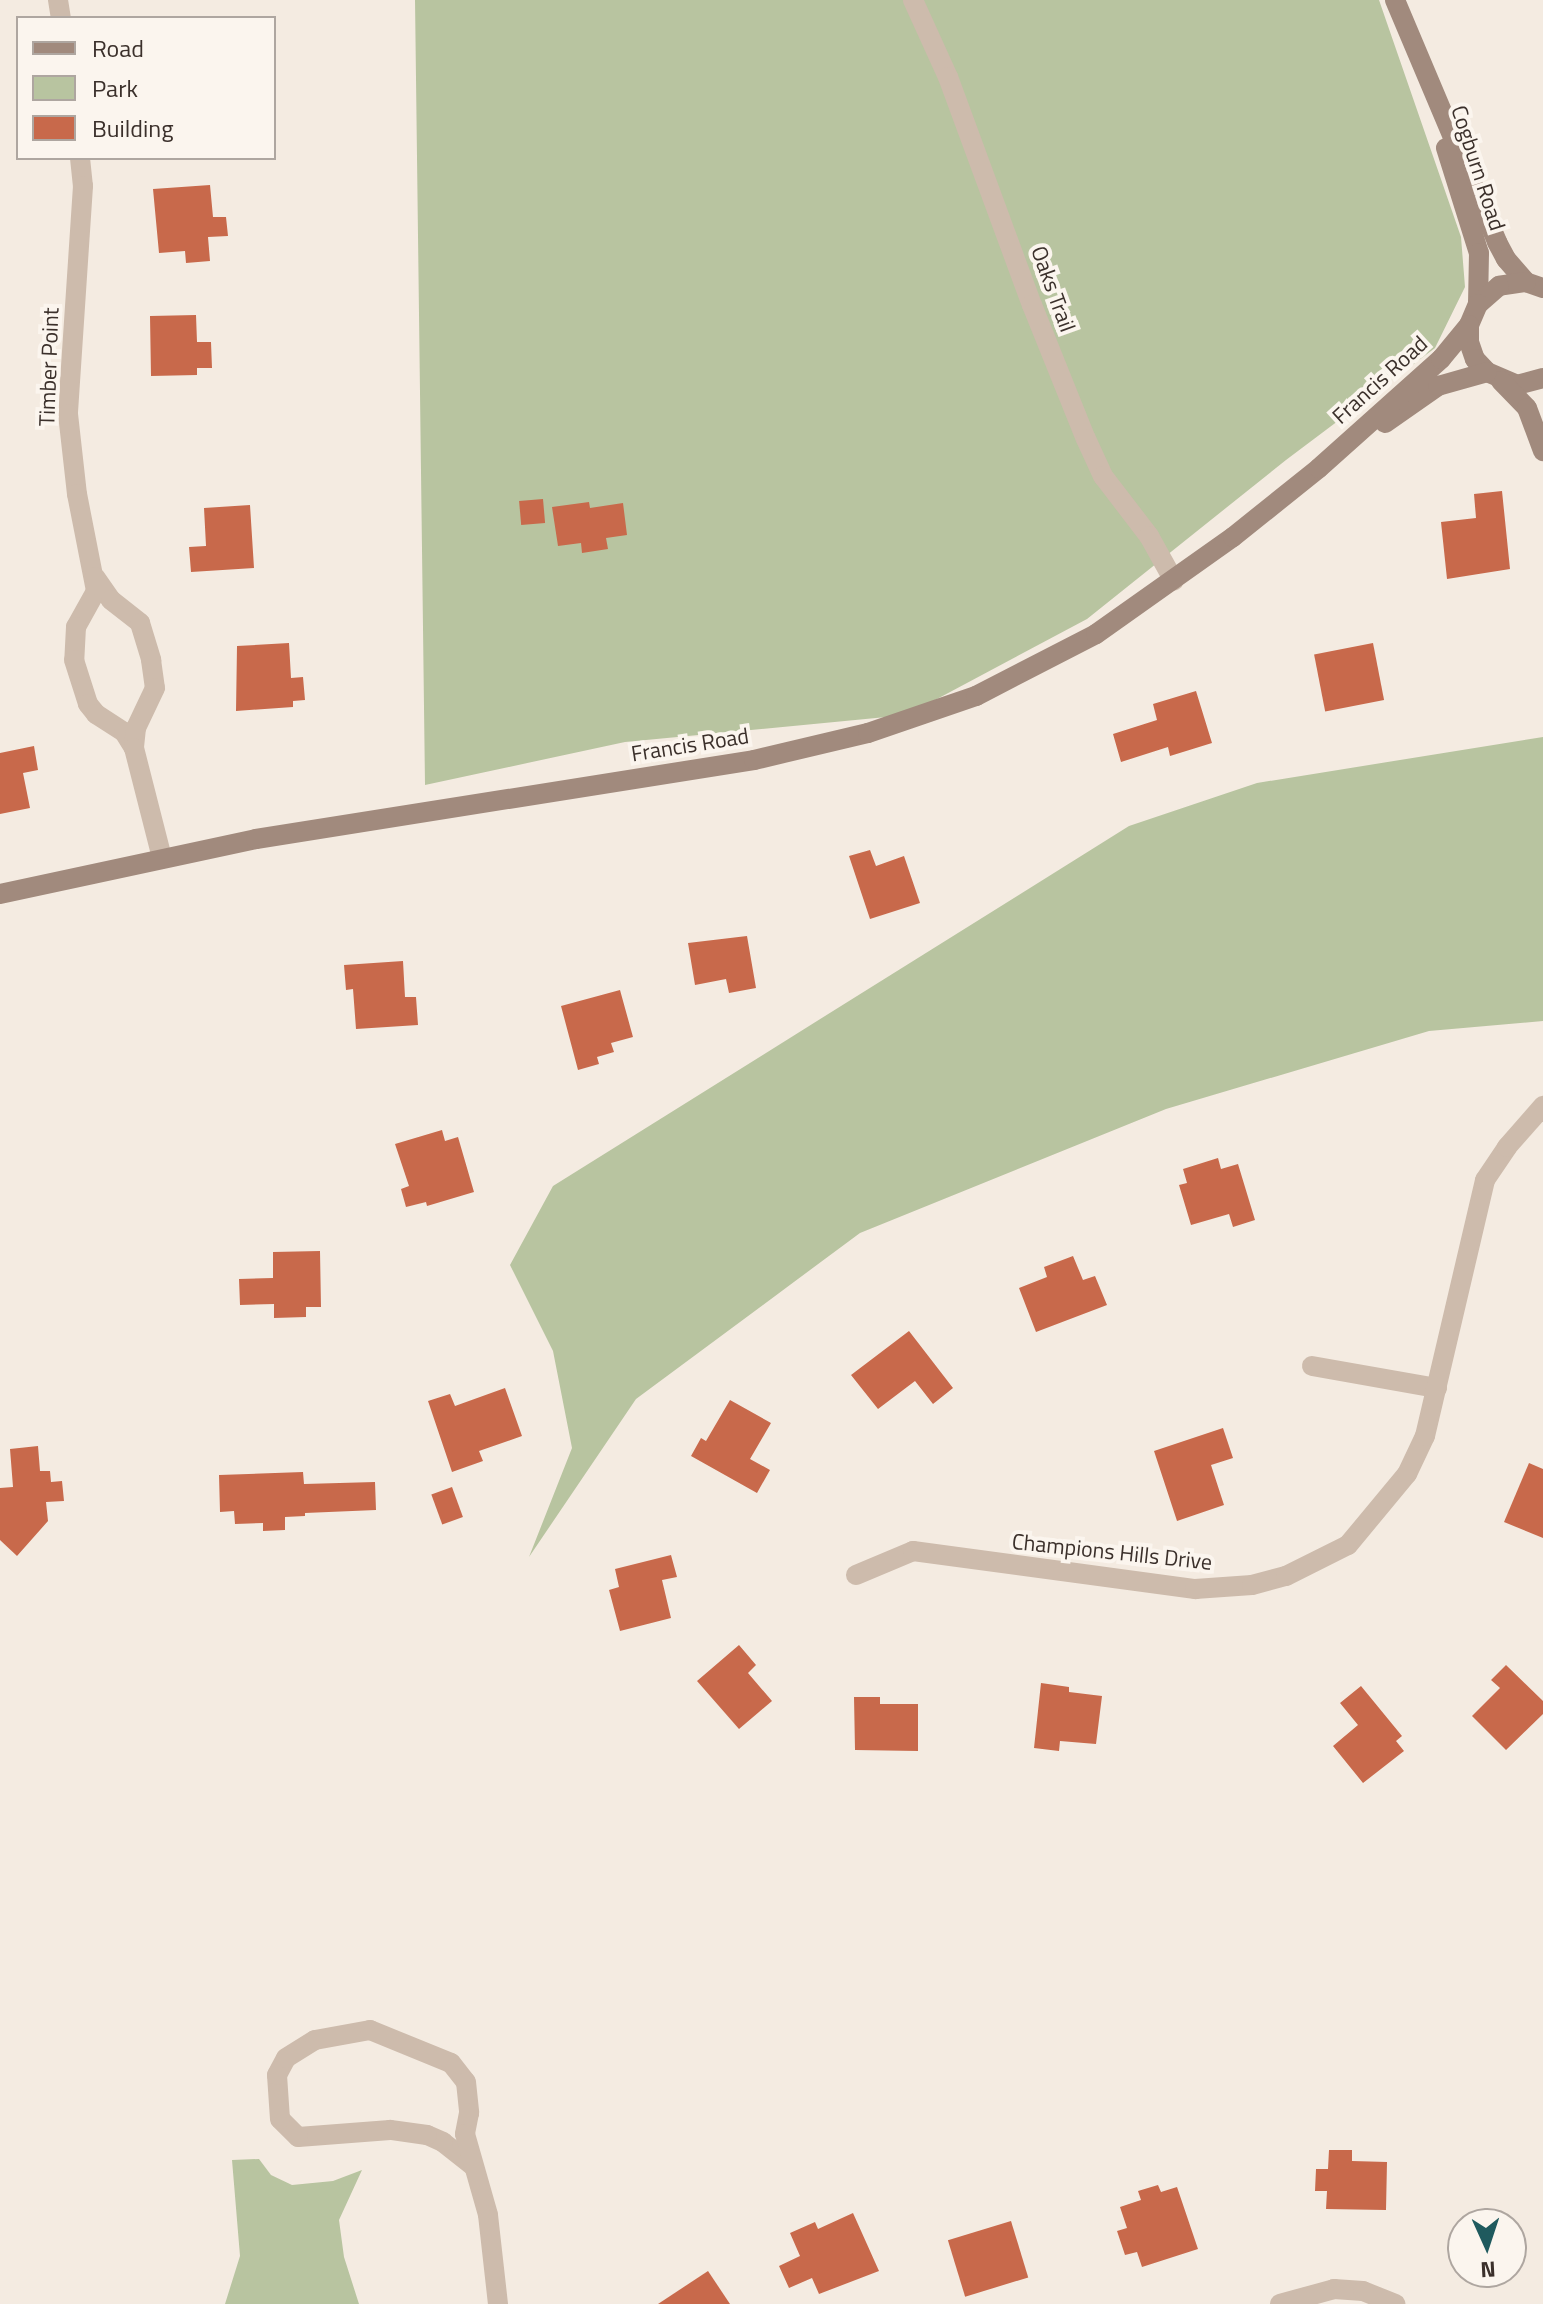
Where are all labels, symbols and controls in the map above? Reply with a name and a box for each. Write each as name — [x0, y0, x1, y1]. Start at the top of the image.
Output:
legend — [16, 16, 276, 160]
text: Road — [92, 30, 144, 66]
text: Park — [92, 70, 138, 106]
street label: Cogburn Road — [1445, 102, 1511, 234]
text: Building — [92, 110, 174, 146]
street label: Oaks Trail — [1025, 242, 1081, 336]
street label: Timber Point — [34, 307, 64, 427]
street label: Francis Road — [1327, 330, 1433, 430]
street label: Francis Road — [629, 723, 751, 767]
street label: Champions Hills Drive — [1011, 1528, 1213, 1576]
north arrow — [1447, 2208, 1527, 2288]
text: N — [1480, 2253, 1497, 2287]

